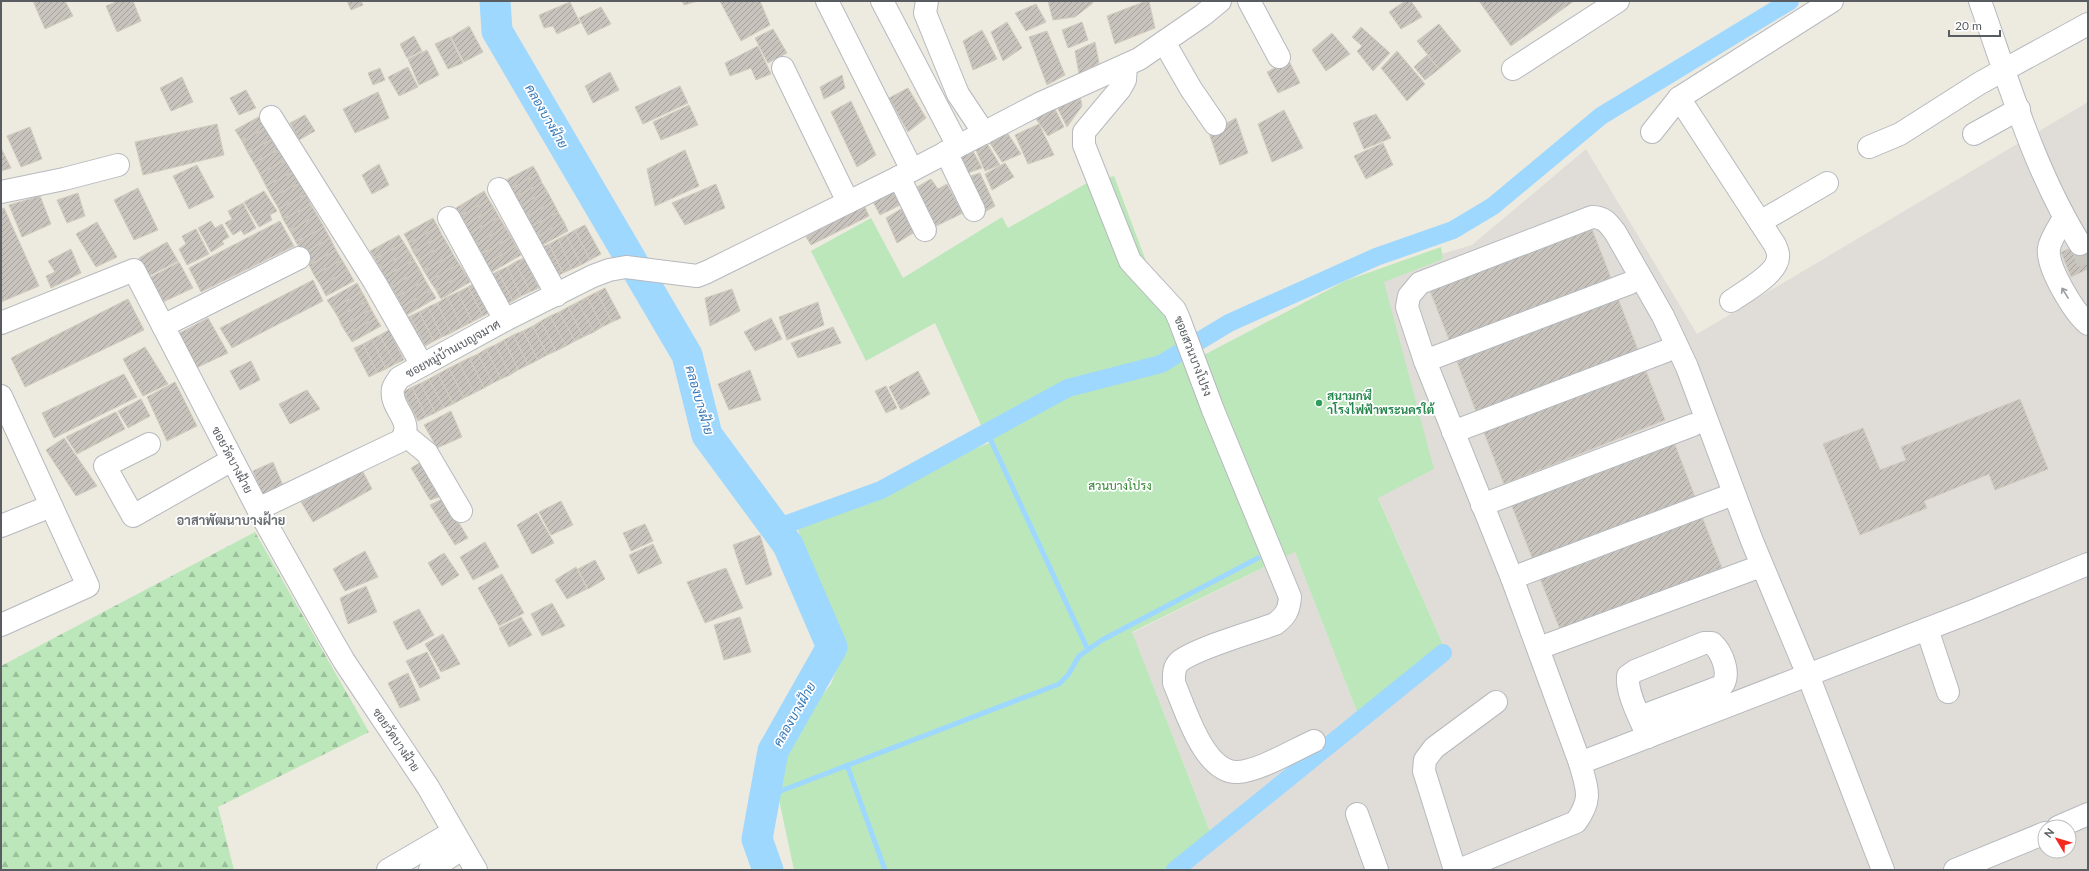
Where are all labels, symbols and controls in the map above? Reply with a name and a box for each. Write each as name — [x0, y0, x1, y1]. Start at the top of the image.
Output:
scale bar — [1949, 12, 2000, 38]
text: 20 m — [1955, 18, 1982, 33]
water label: คลองบางฝ้าย — [522, 81, 572, 151]
one-way arrow — [2061, 287, 2069, 299]
street label: ซอยสวนบางโปรง — [1171, 314, 1216, 398]
street label: ซอยหมู่บ้านเบญจมาศ — [403, 316, 503, 382]
water label: คลองบางฝ้าย — [682, 364, 718, 437]
place label: สนามกฬี าโรงไฟฟ้าพระนครใต้ — [1327, 388, 1435, 417]
marker: สนามกฬี าโรงไฟฟ้าพระนครใต้ — [1314, 398, 1324, 408]
street label: ซอยวัดบางฝ้าย — [209, 424, 256, 496]
park label: สวนบางโปรง — [1088, 478, 1152, 493]
district label: อาสาพัฒนาบางฝ้าย — [176, 511, 286, 528]
water label: คลองบางฝ้าย — [769, 679, 819, 749]
street label: ซอยวัดบางฝ้าย — [370, 705, 423, 774]
north arrow — [2037, 819, 2077, 859]
text: N — [2041, 825, 2056, 840]

